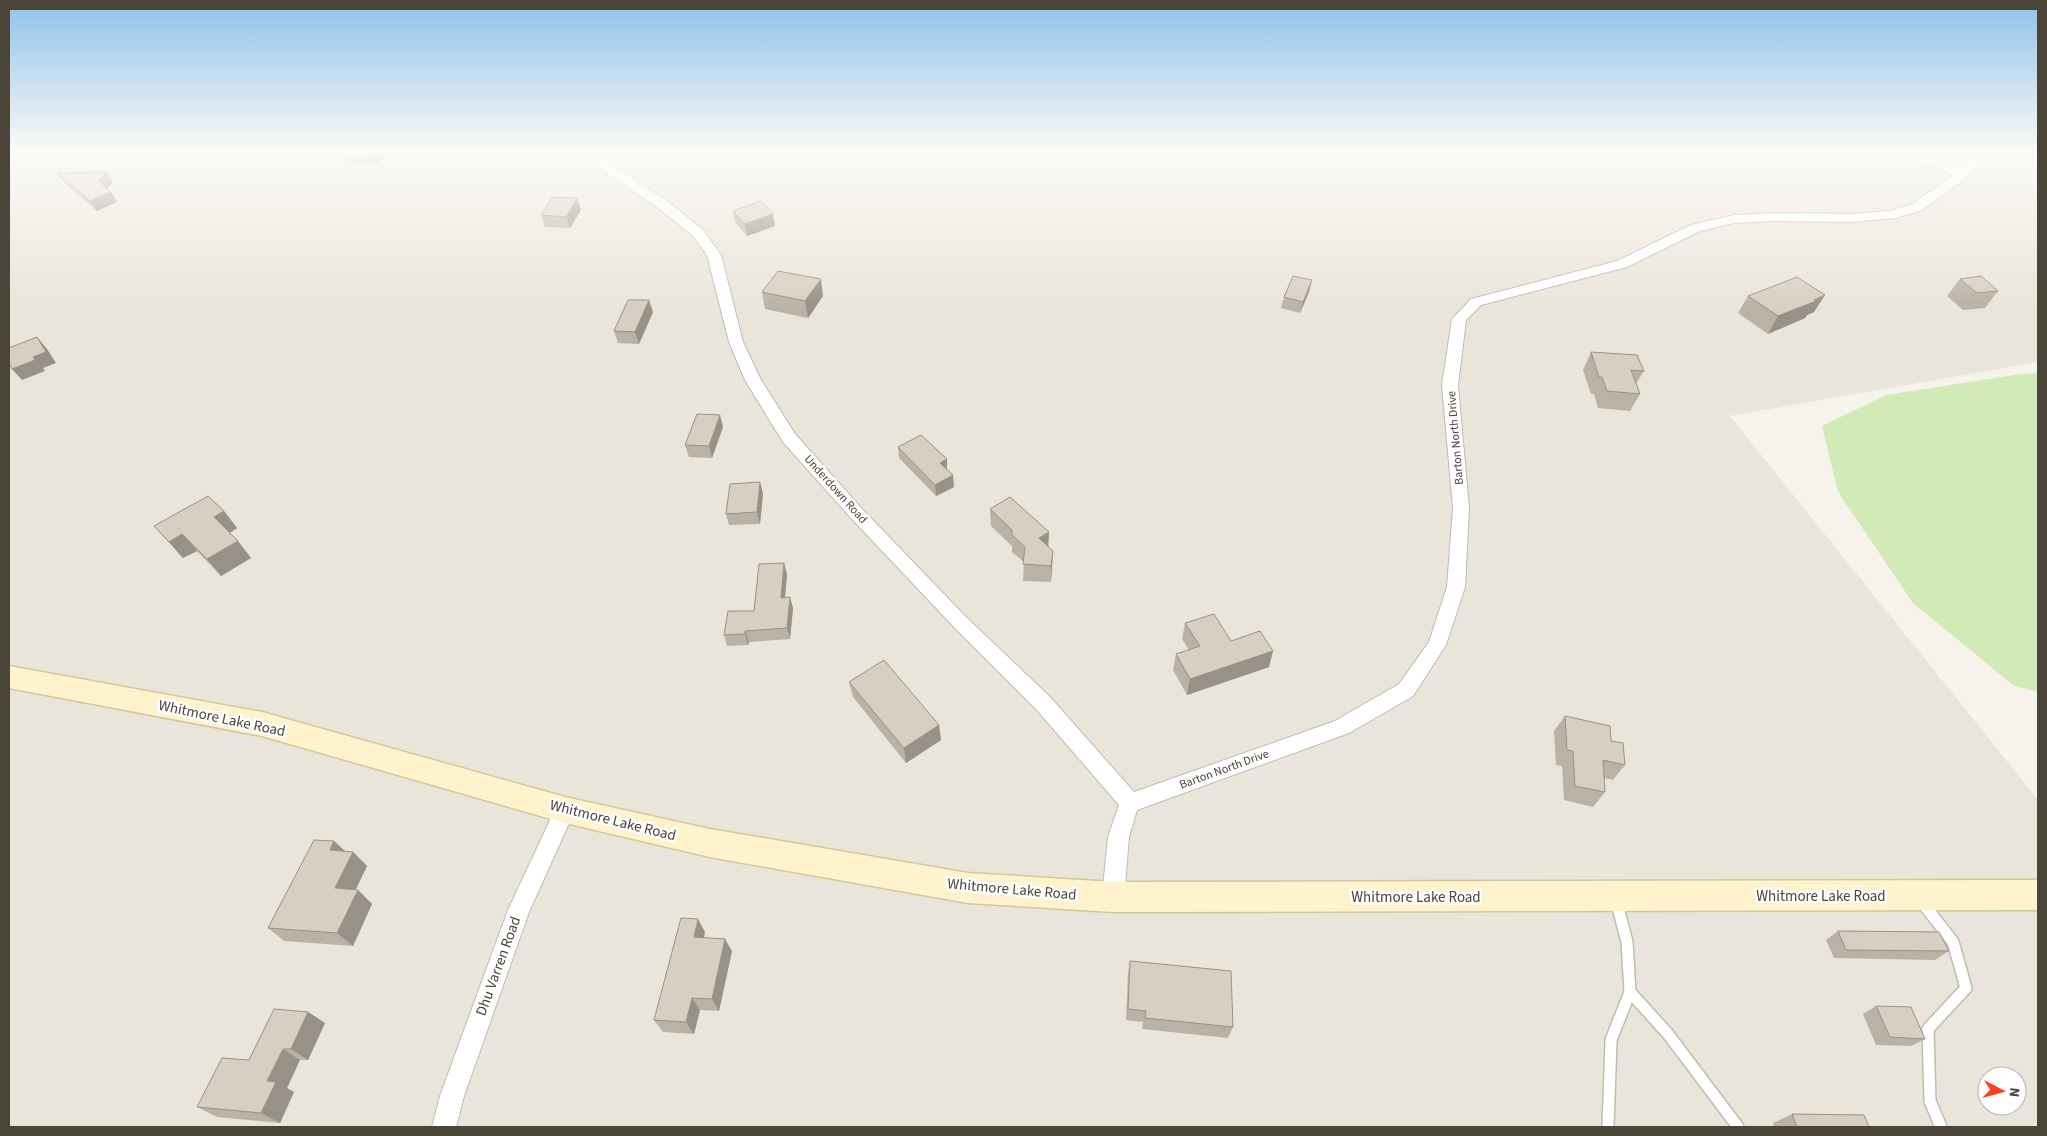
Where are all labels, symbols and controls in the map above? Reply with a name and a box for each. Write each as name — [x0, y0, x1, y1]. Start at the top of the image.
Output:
street label: Barton North Drive — [1443, 390, 1468, 486]
street label: Underdown Road — [800, 451, 871, 528]
street label: Whitmore Lake Road — [156, 695, 287, 742]
street label: Barton North Drive — [1177, 745, 1271, 794]
street label: Whitmore Lake Road — [548, 795, 678, 846]
street label: Whitmore Lake Road — [947, 873, 1077, 906]
street label: Whitmore Lake Road — [1756, 886, 1886, 907]
street label: Whitmore Lake Road — [1351, 887, 1481, 908]
street label: Dhu Varren Road — [471, 913, 526, 1019]
north arrow — [1977, 1066, 2027, 1116]
text: N — [2004, 1087, 2024, 1098]

